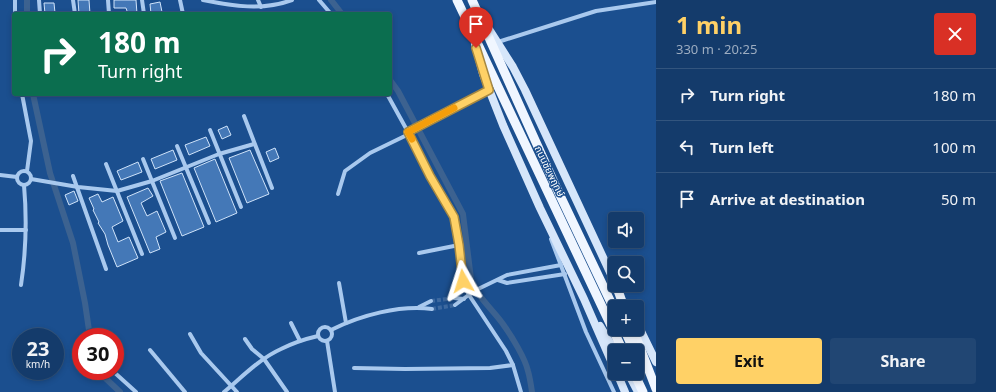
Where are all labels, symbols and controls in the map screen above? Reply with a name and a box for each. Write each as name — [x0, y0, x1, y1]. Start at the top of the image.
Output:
pin — [459, 7.0, 493, 48]
text: 1 min — [676, 8, 742, 41]
icon: arrive — [465, 13, 487, 35]
button: close — [934, 13, 976, 55]
text: 180 m — [98, 23, 181, 61]
icon: right — [32, 28, 84, 80]
text: 330 m · 20:25 — [676, 40, 757, 58]
text: Turn right — [98, 59, 182, 83]
icon: right — [676, 84, 698, 106]
text: Turn right — [710, 85, 785, 105]
text: 180 m — [932, 85, 976, 105]
icon: left — [676, 136, 698, 158]
text: Turn left — [710, 137, 774, 157]
text: 100 m — [932, 137, 976, 157]
street label: ถนนชัยพฤกษ์ — [532, 143, 569, 199]
icon: arrive — [676, 188, 698, 210]
text: Arrive at destination — [710, 189, 865, 209]
text: 50 m — [941, 189, 976, 209]
map controls — [608, 212, 644, 380]
button: sound — [608, 212, 644, 248]
button: search — [608, 256, 644, 292]
position arrow — [442, 260, 484, 302]
button: + — [608, 300, 644, 336]
speed limit sign: 30 — [72, 328, 124, 380]
text: 23 — [27, 335, 49, 362]
button: Exit — [676, 338, 822, 384]
button: Share — [830, 338, 976, 384]
button: − — [608, 344, 644, 380]
text: km/h — [26, 357, 50, 371]

